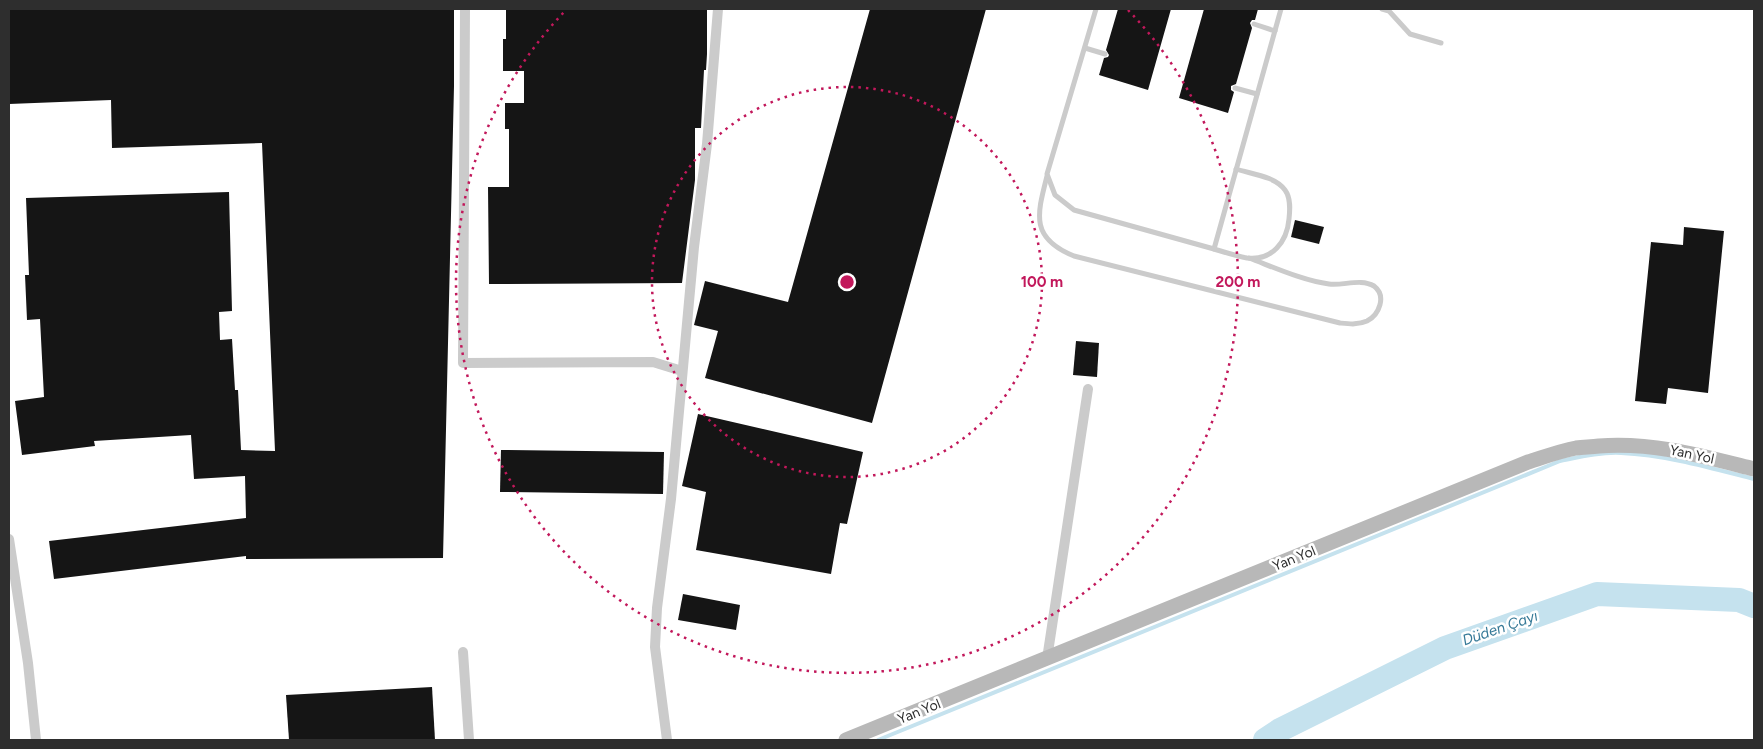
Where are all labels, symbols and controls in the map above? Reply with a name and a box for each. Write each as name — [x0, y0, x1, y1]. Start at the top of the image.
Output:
centre of rings — [838, 273, 856, 291]
text: 100 m — [1021, 273, 1063, 291]
text: 200 m — [1216, 273, 1260, 291]
street label: Yan Yol — [1668, 442, 1716, 467]
street label: Yan Yol — [1270, 542, 1318, 575]
water label: Düden Çayı — [1460, 607, 1540, 649]
street label: Yan Yol — [895, 695, 943, 728]

